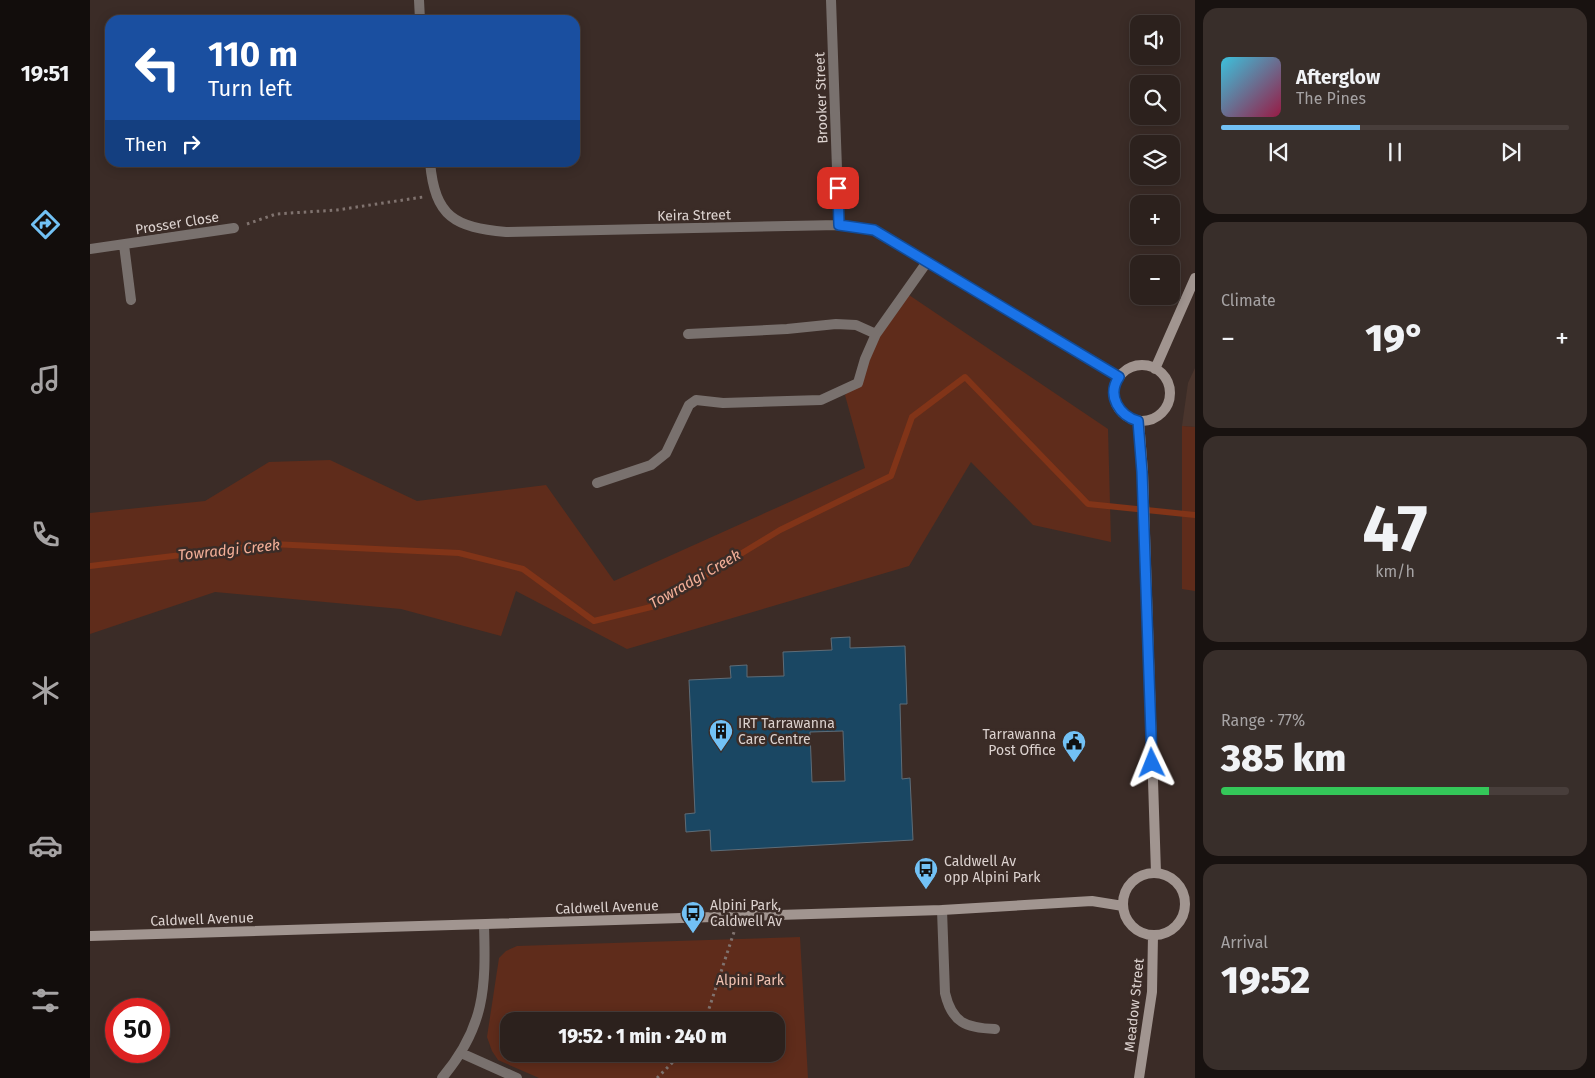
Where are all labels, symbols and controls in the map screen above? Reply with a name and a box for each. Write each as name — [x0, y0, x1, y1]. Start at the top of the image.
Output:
map controls — [1130, 15, 1180, 305]
button: sound — [1130, 15, 1180, 65]
text: 110 m — [208, 33, 298, 75]
icon: left — [125, 35, 190, 100]
street label: Brooker Street — [811, 51, 832, 144]
text: 19:51 — [21, 60, 69, 87]
text: Afterglow — [1296, 66, 1380, 89]
text: Turn left — [208, 75, 292, 102]
button: search — [1130, 75, 1180, 125]
text: The Pines — [1296, 89, 1366, 108]
icon: right — [177, 130, 205, 158]
text: Then — [125, 133, 167, 156]
button: layers — [1130, 135, 1180, 185]
icon: previous — [1265, 138, 1293, 166]
icon: pause — [1381, 138, 1409, 166]
icon: next — [1497, 138, 1525, 166]
pin — [817, 167, 859, 209]
icon: arrive — [824, 174, 852, 202]
button: + — [1130, 195, 1180, 245]
street label: Keira Street — [657, 206, 732, 225]
icon: directions — [28, 207, 63, 242]
street label: Prosser Close — [134, 208, 220, 239]
button: − — [1130, 255, 1180, 305]
text: Climate — [1221, 291, 1276, 310]
text: 19° — [1365, 315, 1425, 361]
text: − — [1221, 322, 1235, 355]
text: + — [1555, 322, 1569, 355]
icon: music — [28, 362, 63, 397]
text: 47 — [1362, 490, 1428, 568]
icon: phone — [28, 517, 63, 552]
water label: Towradgi Creek — [177, 536, 281, 564]
water label: Towradgi Creek — [646, 546, 744, 612]
text: km/h — [1375, 562, 1415, 581]
icon: climate — [28, 673, 63, 708]
text: Range · 77% — [1221, 711, 1305, 730]
place label: IRT Tarrawanna Care Centre — [738, 715, 835, 748]
building icon: IRT Tarrawanna Care Centre — [708, 718, 734, 752]
place label: Tarrawanna Post Office — [982, 726, 1056, 759]
public building icon: Tarrawanna Post Office — [1061, 729, 1087, 763]
text: 385 km — [1221, 735, 1346, 781]
position arrow — [1125, 736, 1177, 788]
icon: car — [28, 828, 63, 863]
place label: Caldwell Av opp Alpini Park — [944, 853, 1041, 886]
bus stop icon: Caldwell Av opp Alpini Park — [913, 856, 939, 890]
street label: Caldwell Avenue — [555, 897, 659, 918]
place label: Alpini Park, Caldwell Av — [710, 897, 782, 930]
bus stop icon: Alpini Park, Caldwell Av — [680, 900, 706, 934]
street label: Caldwell Avenue — [150, 909, 254, 930]
text: Arrival — [1221, 933, 1268, 952]
street label: Meadow Street — [1121, 956, 1148, 1053]
text: 19:52 — [1221, 957, 1310, 1003]
park label: Alpini Park — [716, 972, 785, 989]
icon: filters — [28, 983, 63, 1018]
speed limit sign: 50 — [105, 998, 170, 1063]
text: 19:52 · 1 min · 240 m — [558, 1025, 727, 1048]

